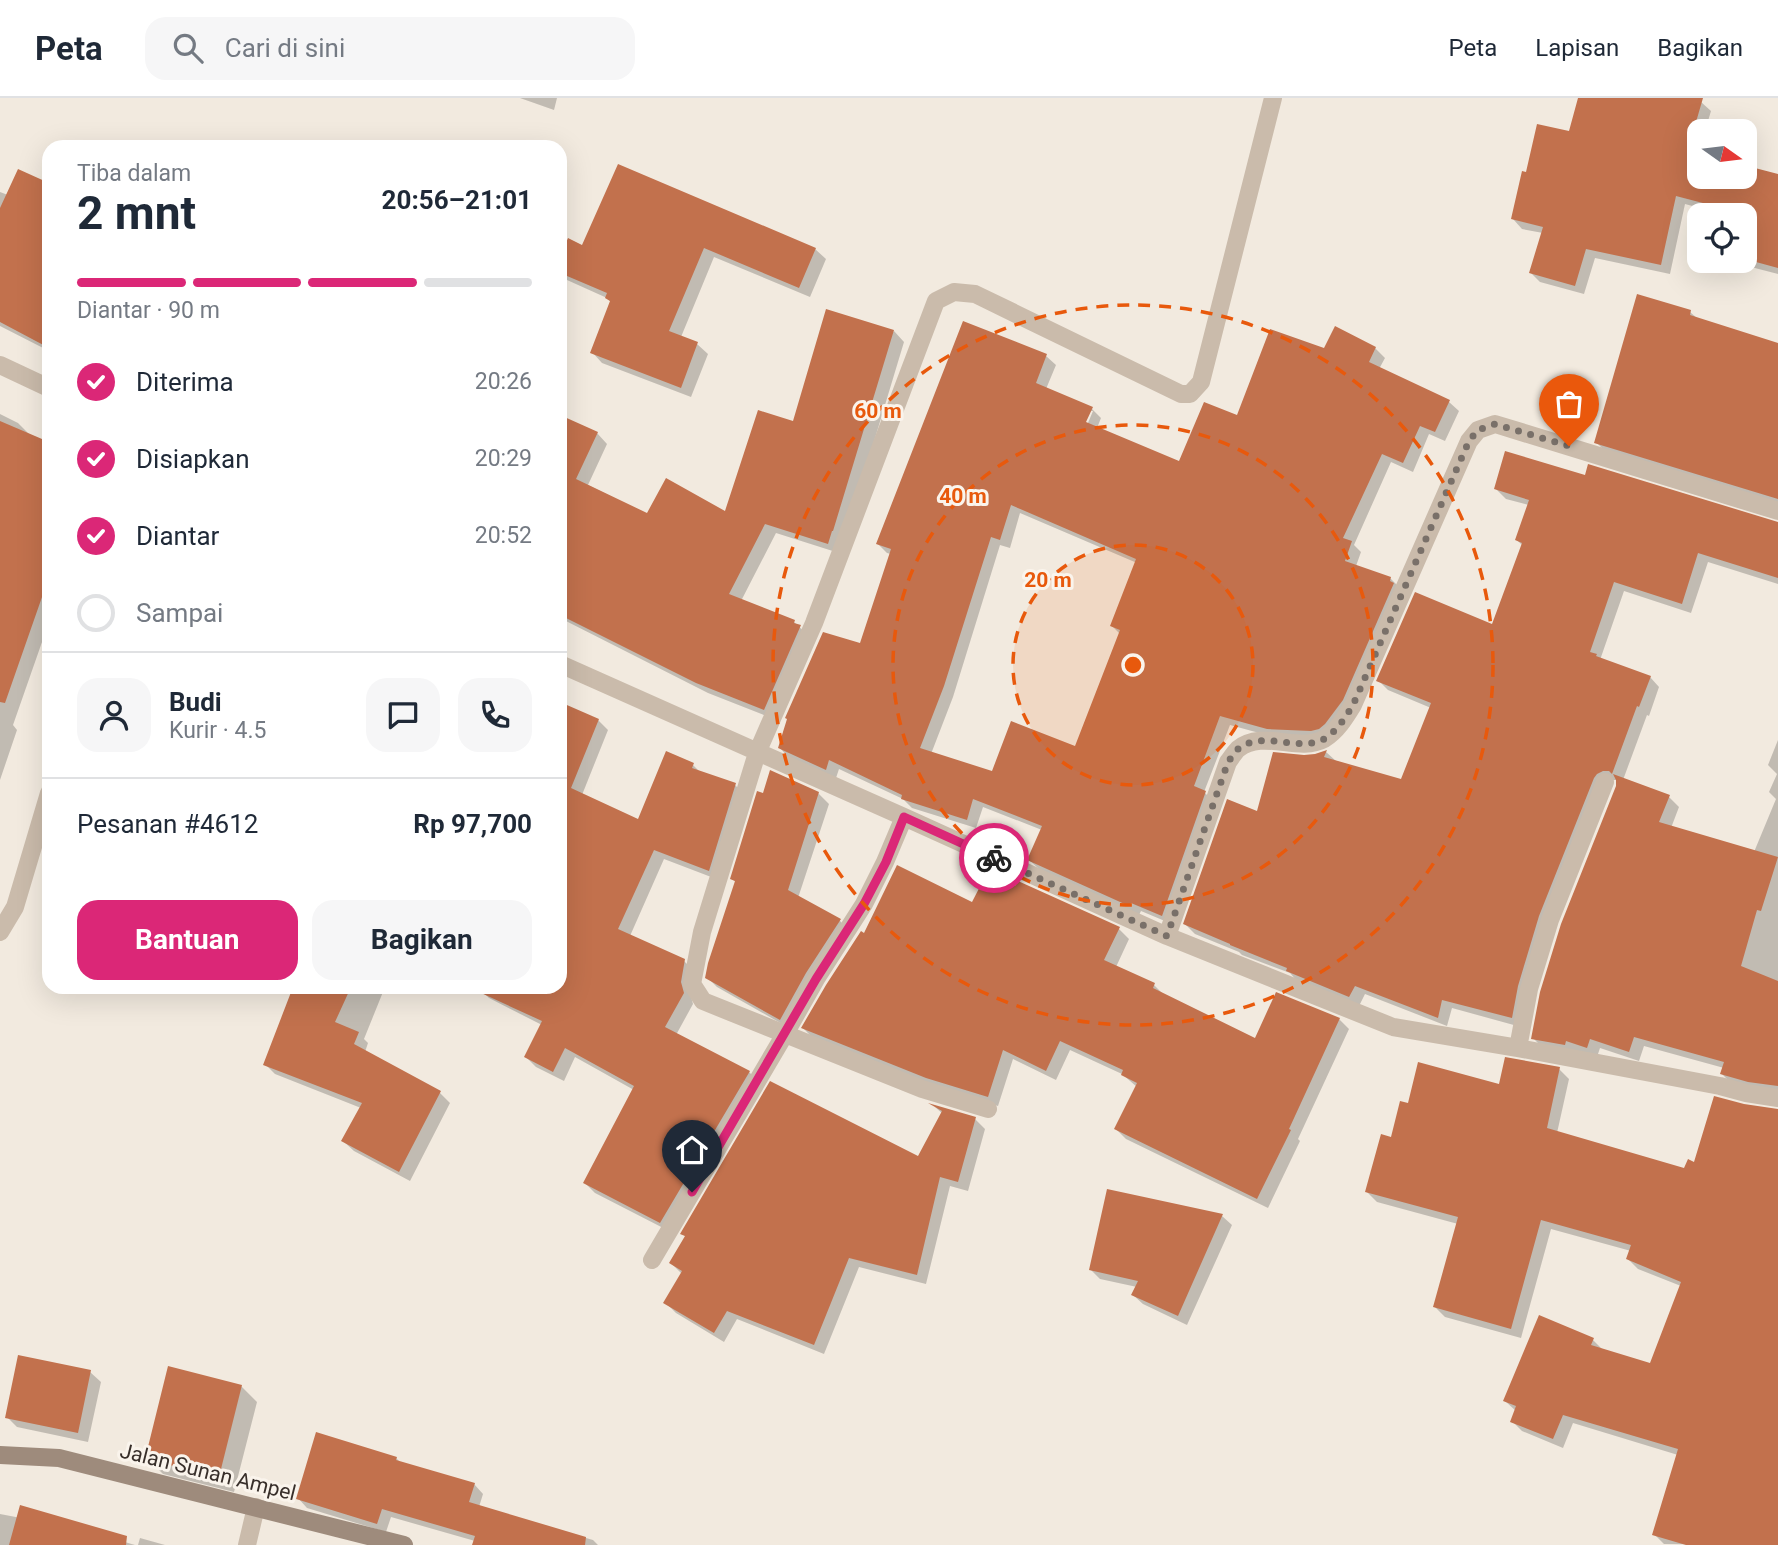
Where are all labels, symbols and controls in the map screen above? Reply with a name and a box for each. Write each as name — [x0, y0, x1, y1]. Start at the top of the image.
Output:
search box — [145, 17, 635, 80]
text: Peta — [35, 29, 103, 68]
icon: search — [169, 29, 207, 67]
text: Cari di sini — [225, 33, 345, 63]
text: Peta — [1449, 34, 1497, 62]
text: Lapisan — [1535, 34, 1619, 62]
text: Bagikan — [1657, 34, 1743, 62]
north arrow — [1687, 119, 1757, 189]
map controls — [1687, 119, 1757, 273]
text: Tiba dalam — [77, 160, 191, 187]
text: 20:56–21:01 — [382, 185, 532, 215]
text: 2 mnt — [77, 186, 196, 240]
button: locate — [1687, 203, 1757, 273]
text: Diantar · 90 m — [77, 297, 220, 324]
icon: check — [77, 363, 115, 401]
text: Diterima — [136, 367, 234, 397]
text: 20:26 — [475, 368, 532, 395]
pin — [1539, 374, 1599, 446]
icon: bag — [1550, 385, 1588, 423]
text: 60 m — [854, 399, 902, 423]
icon: check — [77, 440, 115, 478]
text: Disiapkan — [136, 444, 250, 474]
text: 20:29 — [475, 445, 532, 472]
text: 40 m — [939, 484, 987, 508]
icon: check — [77, 517, 115, 555]
text: Diantar — [136, 521, 219, 551]
text: 20:52 — [475, 522, 532, 549]
text: 20 m — [1024, 568, 1072, 592]
text: Sampai — [136, 598, 223, 628]
centre of rings — [1121, 653, 1145, 677]
button: person — [77, 678, 151, 752]
button: chat — [366, 678, 440, 752]
button: phone — [458, 678, 532, 752]
text: Budi — [169, 687, 222, 717]
text: Kurir · 4.5 — [169, 717, 266, 744]
text: Pesanan #4612 — [77, 809, 258, 839]
text: Rp 97,700 — [413, 809, 532, 839]
courier — [959, 823, 1029, 893]
icon: bike — [975, 839, 1013, 877]
button: Bantuan — [77, 900, 298, 980]
button: Bagikan — [312, 900, 532, 980]
pin — [662, 1120, 722, 1192]
icon: home — [673, 1131, 711, 1169]
street label: Jalan Sunan Ampel — [118, 1439, 298, 1505]

